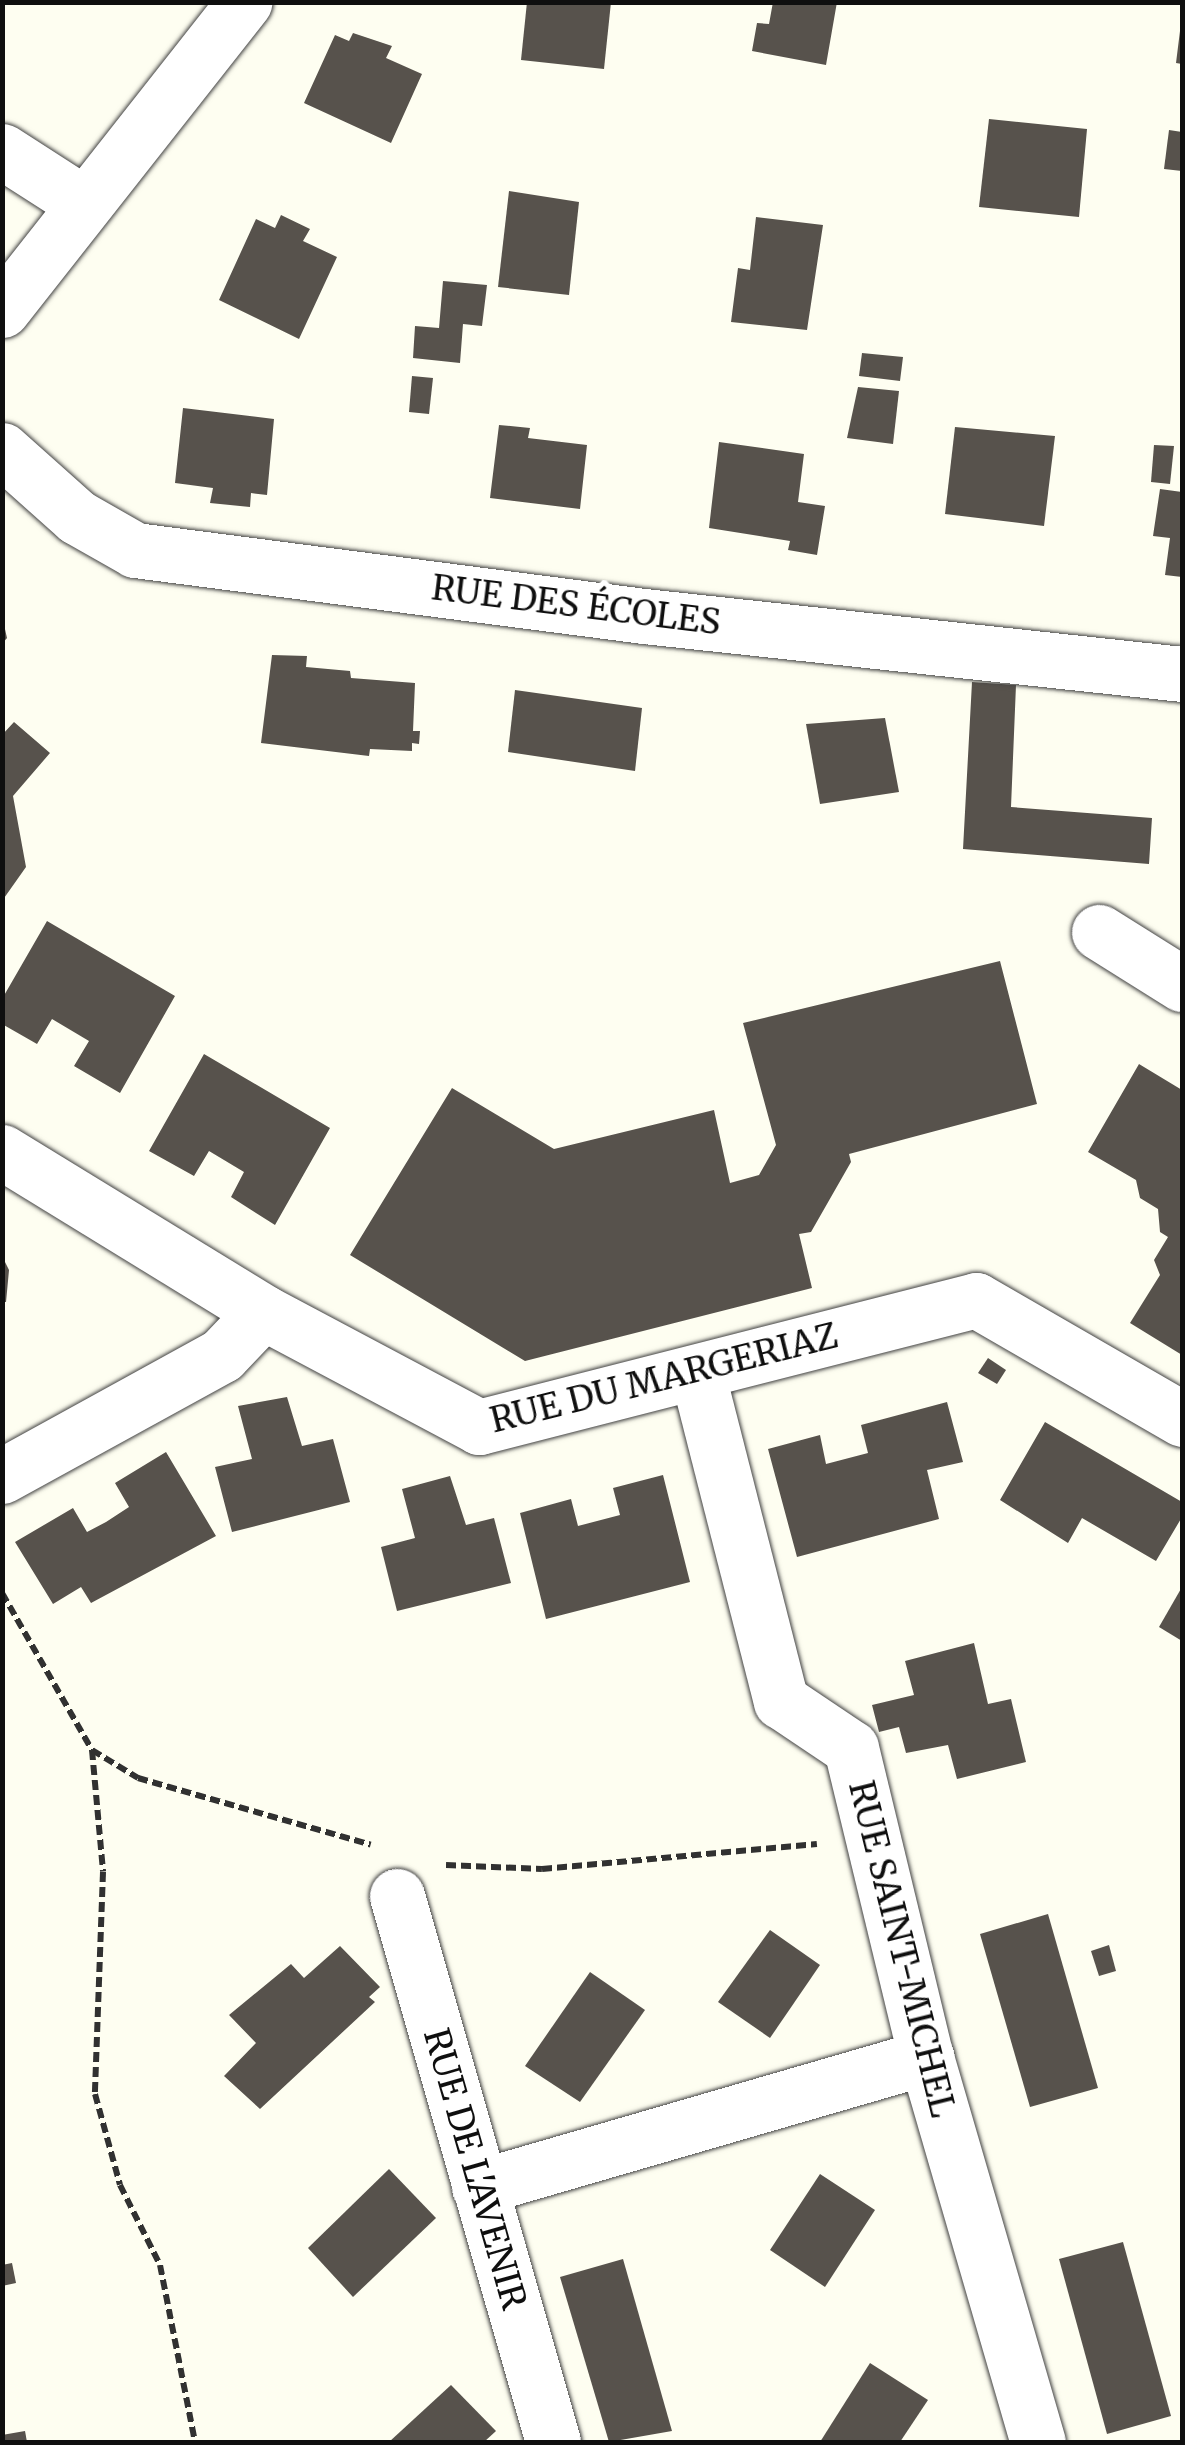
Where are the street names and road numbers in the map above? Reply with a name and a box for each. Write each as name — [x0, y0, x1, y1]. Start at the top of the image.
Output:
street label: RUE DES ÉCOLES — [429, 566, 723, 644]
street label: RUE DU MARGERIAZ — [486, 1314, 842, 1442]
street label: RUE SAINT-MICHEL — [840, 1776, 964, 2122]
street label: RUE DE L'AVENIR — [415, 2024, 535, 2314]

